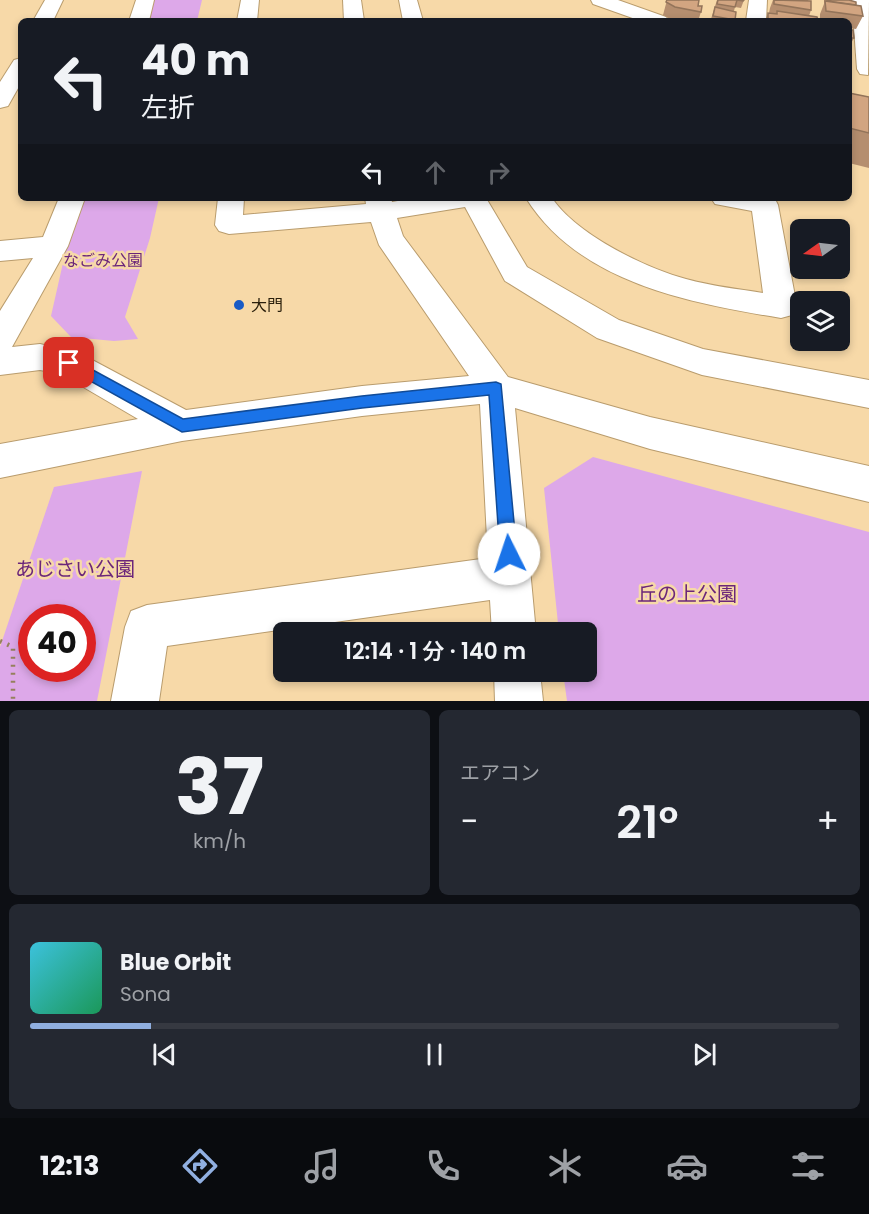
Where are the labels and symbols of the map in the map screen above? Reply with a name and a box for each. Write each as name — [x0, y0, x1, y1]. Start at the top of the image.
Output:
north arrow — [790, 219, 850, 279]
park label: なごみ公園 — [63, 249, 143, 272]
place label: 大門 — [251, 294, 283, 317]
marker: 大門 — [232, 298, 246, 312]
pin — [43, 337, 94, 388]
position arrow — [477, 522, 541, 586]
park label: あじさい公園 — [15, 555, 135, 583]
park label: 丘の上公園 — [637, 580, 737, 608]
speed limit sign: 40 — [18, 604, 96, 682]

